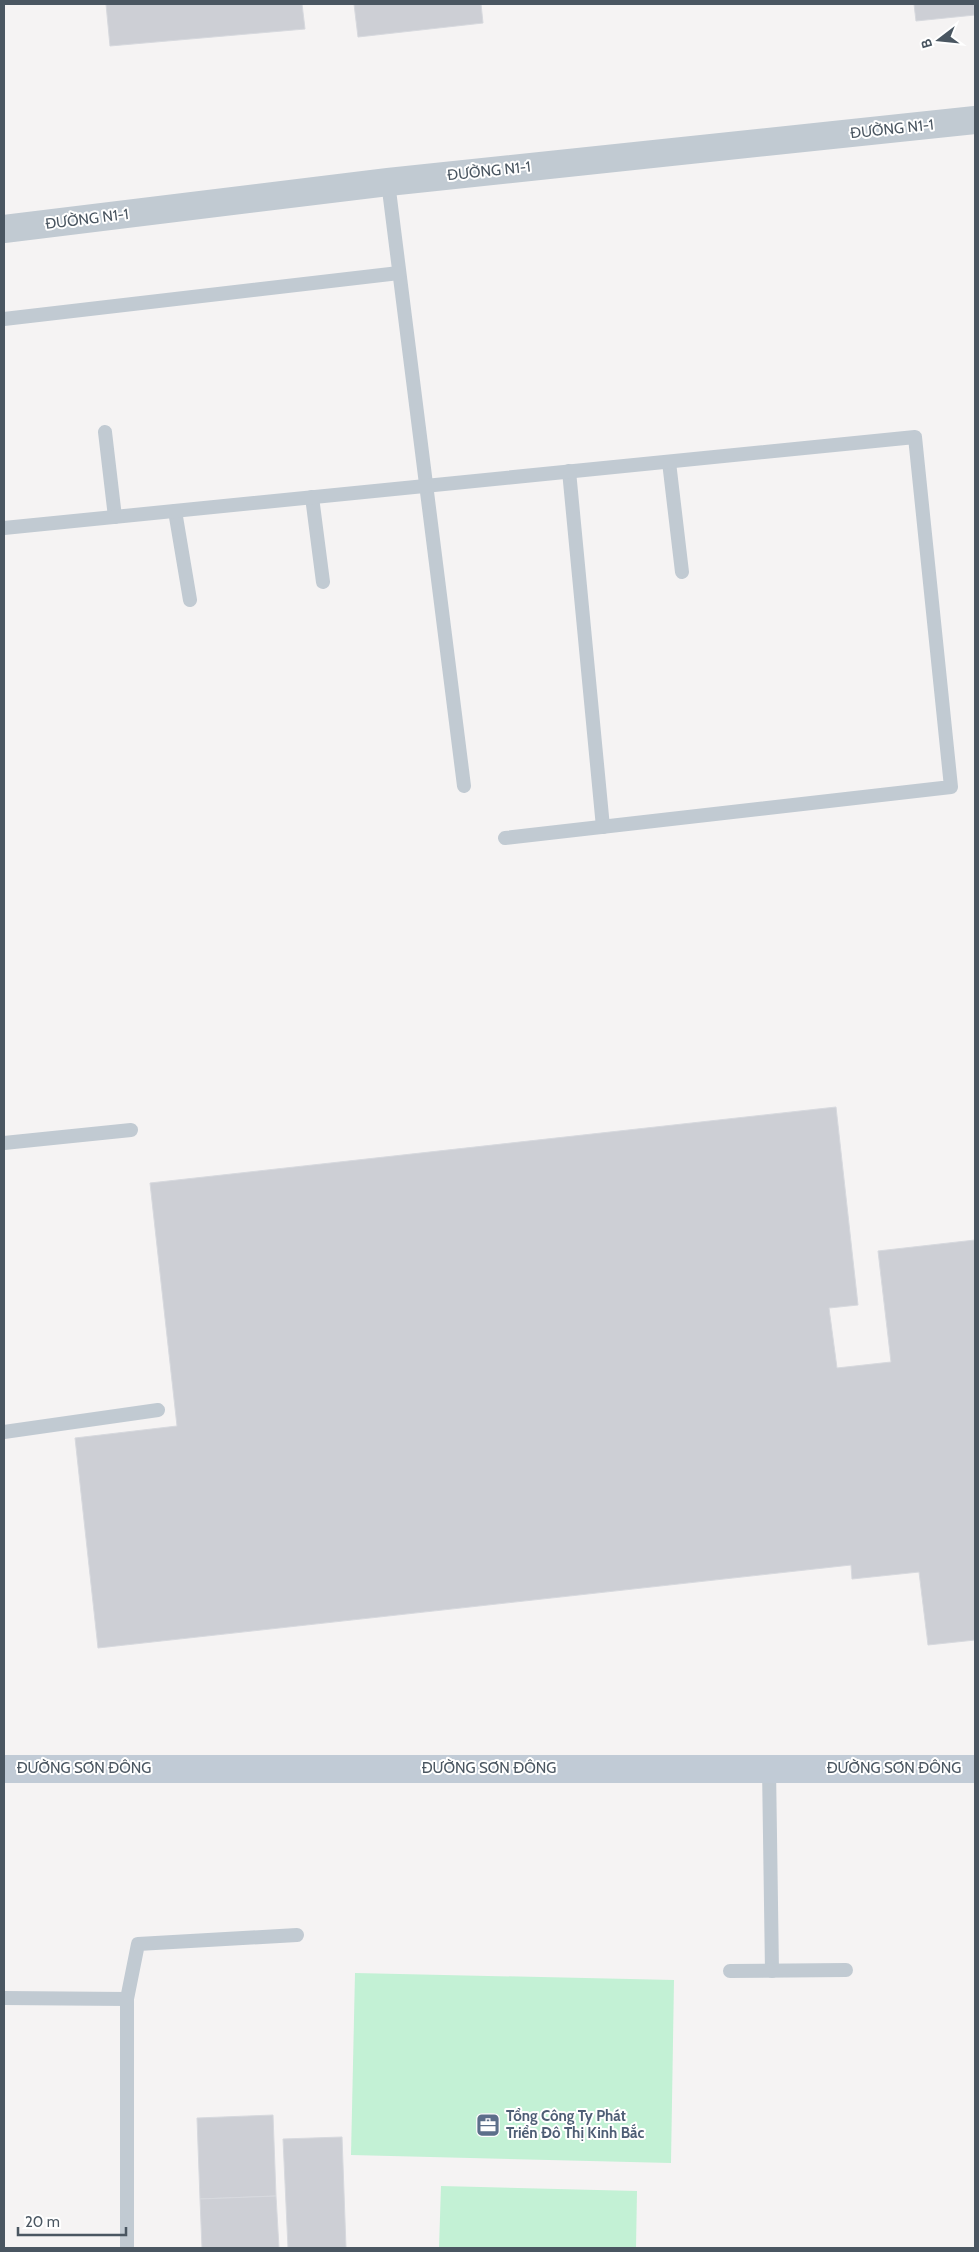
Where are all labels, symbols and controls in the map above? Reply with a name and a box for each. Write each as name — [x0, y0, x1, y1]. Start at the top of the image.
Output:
north arrow — [914, 15, 964, 65]
text: B — [917, 37, 936, 50]
street label: ĐƯỜNG N1-1 — [849, 115, 935, 142]
street label: ĐƯỜNG N1-1 — [446, 157, 532, 184]
street label: ĐƯỜNG N1-1 — [44, 204, 130, 233]
street label: ĐƯỜNG SƠN ĐÔNG — [17, 1758, 151, 1777]
street label: ĐƯỜNG SƠN ĐÔNG — [422, 1758, 556, 1777]
street label: ĐƯỜNG SƠN ĐÔNG — [827, 1758, 961, 1777]
place label: Tổng Công Ty Phát Triển Đô Thị Kinh Bắc — [506, 2107, 645, 2142]
office icon: Tổng Công Ty Phát Triển Đô Thị Kinh Bắc — [475, 2112, 501, 2138]
scale bar — [18, 2204, 125, 2236]
text: 20 m — [25, 2213, 60, 2231]

